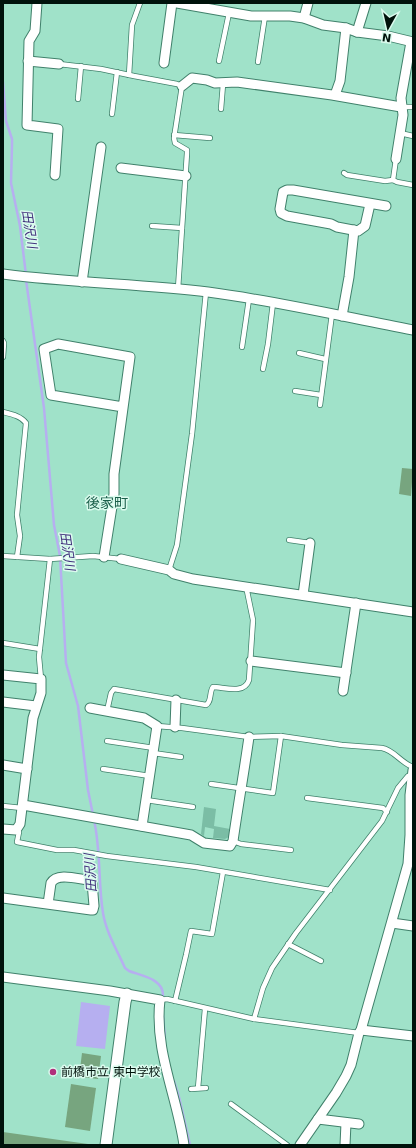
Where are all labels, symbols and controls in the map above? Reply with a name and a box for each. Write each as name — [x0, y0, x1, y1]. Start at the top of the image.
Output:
north arrow — [368, 8, 408, 48]
text: N — [381, 30, 392, 44]
water label: 田沢川 — [19, 209, 40, 251]
district label: 後家町 — [86, 495, 128, 511]
water label: 田沢川 — [57, 531, 78, 573]
water label: 田沢川 — [82, 851, 99, 893]
place label: 前橋市立 東中学校 — [61, 1065, 161, 1079]
marker: 前橋市立 東中学校 — [48, 1067, 58, 1077]

